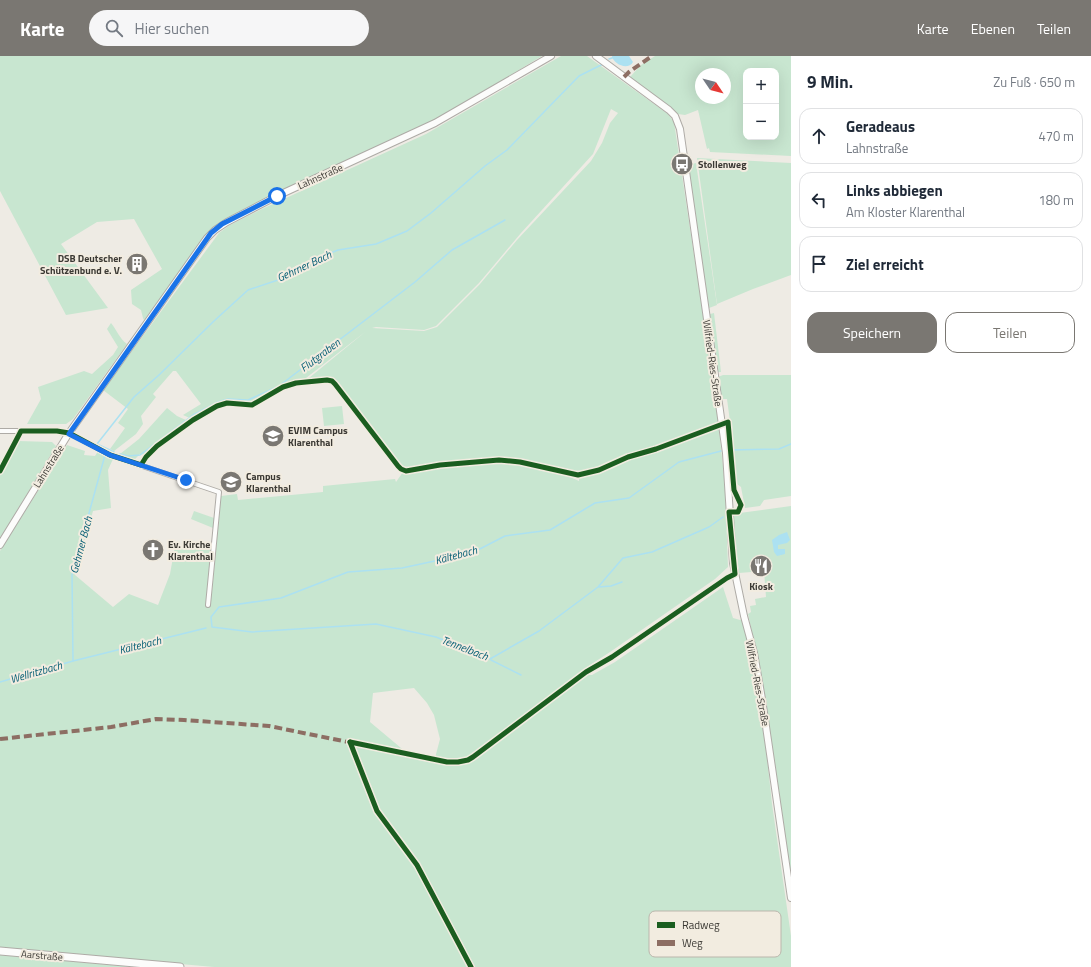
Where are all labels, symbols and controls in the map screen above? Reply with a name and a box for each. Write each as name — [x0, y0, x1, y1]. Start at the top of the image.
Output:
search box — [89, 10, 369, 46]
text: Karte — [20, 14, 65, 43]
icon: search — [103, 17, 125, 39]
text: Hier suchen — [135, 17, 209, 40]
text: Karte — [917, 18, 949, 39]
text: Ebenen — [971, 18, 1015, 39]
text: Teilen — [1037, 18, 1071, 39]
north arrow — [695, 68, 731, 104]
map controls — [743, 68, 779, 140]
button: + — [743, 68, 779, 104]
text: 9 Min. — [807, 69, 853, 95]
text: Zu Fuß · 650 m — [993, 72, 1075, 92]
button: − — [743, 104, 779, 140]
text: Geradeaus — [846, 115, 915, 138]
icon: ahead — [808, 125, 830, 147]
text: 470 m — [1038, 126, 1074, 146]
text: Lahnstraße — [846, 138, 908, 158]
bus stop icon: Stollenweg — [669, 151, 695, 177]
place label: Stollenweg — [698, 157, 747, 172]
street label: Lahnstraße — [295, 160, 345, 193]
text: Links abbiegen — [846, 179, 943, 202]
route start — [268, 187, 286, 205]
icon: left — [808, 189, 830, 211]
text: 180 m — [1038, 190, 1074, 210]
text: Am Kloster Klarenthal — [846, 202, 965, 222]
water label: Gehrner Bach — [274, 246, 334, 286]
place label: DSB Deutscher Schützenbund e. V. — [40, 251, 122, 278]
building icon: DSB Deutscher Schützenbund e. V. — [124, 251, 150, 277]
icon: arrive — [808, 253, 830, 275]
text: Ziel erreicht — [846, 253, 924, 276]
button: Speichern — [807, 312, 937, 353]
button: Teilen — [945, 312, 1075, 353]
street label: Wilfried-Ries-Straße — [699, 319, 726, 407]
water label: Flutgraben — [297, 334, 344, 375]
school or university icon: EVIM Campus Klarenthal — [260, 423, 286, 449]
place label: EVIM Campus Klarenthal — [288, 423, 348, 450]
street label: Lahnstraße — [29, 442, 67, 491]
school or university icon: Campus Klarenthal — [218, 469, 244, 495]
place label: Campus Klarenthal — [246, 469, 291, 496]
route end — [177, 471, 195, 489]
water label: Gehrner Bach — [66, 514, 96, 575]
church icon: Ev. Kirche Klarenthal — [140, 537, 166, 563]
place label: Ev. Kirche Klarenthal — [168, 537, 213, 564]
water label: Kältebach — [433, 542, 479, 568]
restaurant icon: Kiosk — [748, 553, 774, 579]
place label: Kiosk — [749, 579, 774, 594]
water label: Kältebach — [117, 632, 163, 658]
water label: Tennelbach — [439, 632, 491, 664]
street label: Wilfried-Ries-Straße — [742, 639, 773, 727]
water label: Wellritzbach — [8, 657, 64, 687]
legend — [649, 911, 781, 957]
text: Radweg — [682, 917, 720, 933]
text: Weg — [682, 935, 703, 951]
street label: Aarstraße — [20, 946, 63, 965]

